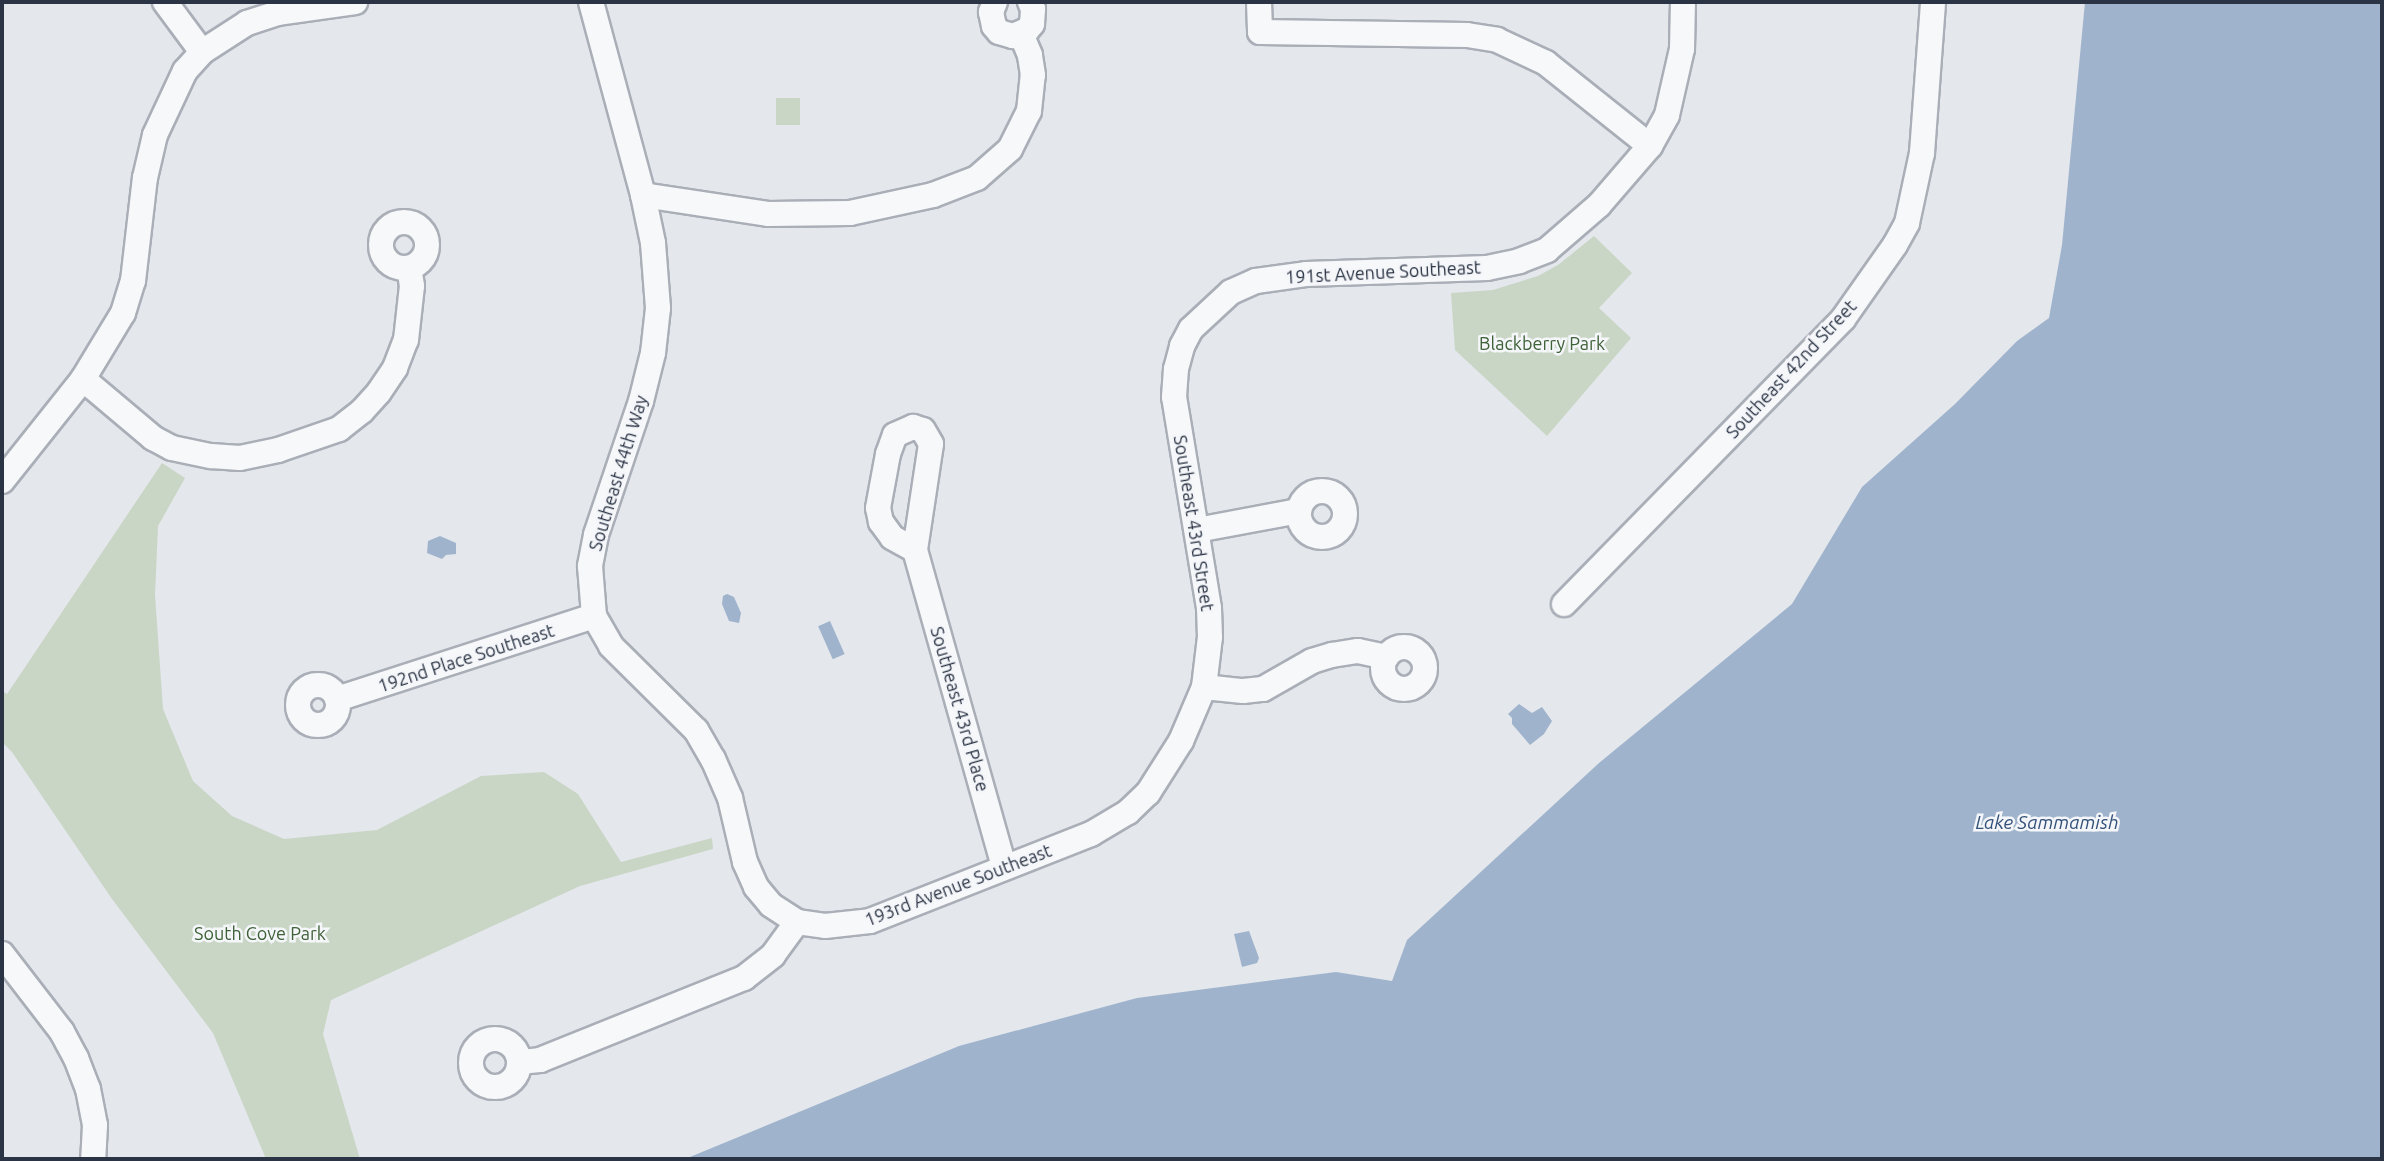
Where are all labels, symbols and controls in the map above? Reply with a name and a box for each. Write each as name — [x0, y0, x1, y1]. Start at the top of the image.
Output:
street label: 191st Avenue Southeast — [1285, 256, 1481, 288]
street label: Southeast 42nd Street — [1721, 295, 1861, 443]
park label: Blackberry Park — [1479, 332, 1605, 354]
street label: Southeast 44th Way — [584, 392, 652, 554]
street label: Southeast 43rd Street — [1169, 434, 1219, 612]
street label: 192nd Place Southeast — [375, 619, 557, 697]
street label: Southeast 43rd Place — [926, 624, 994, 794]
water label: Lake Sammamish — [1975, 812, 2119, 834]
street label: 193rd Avenue Southeast — [862, 839, 1054, 931]
park label: South Cove Park — [194, 922, 326, 944]

